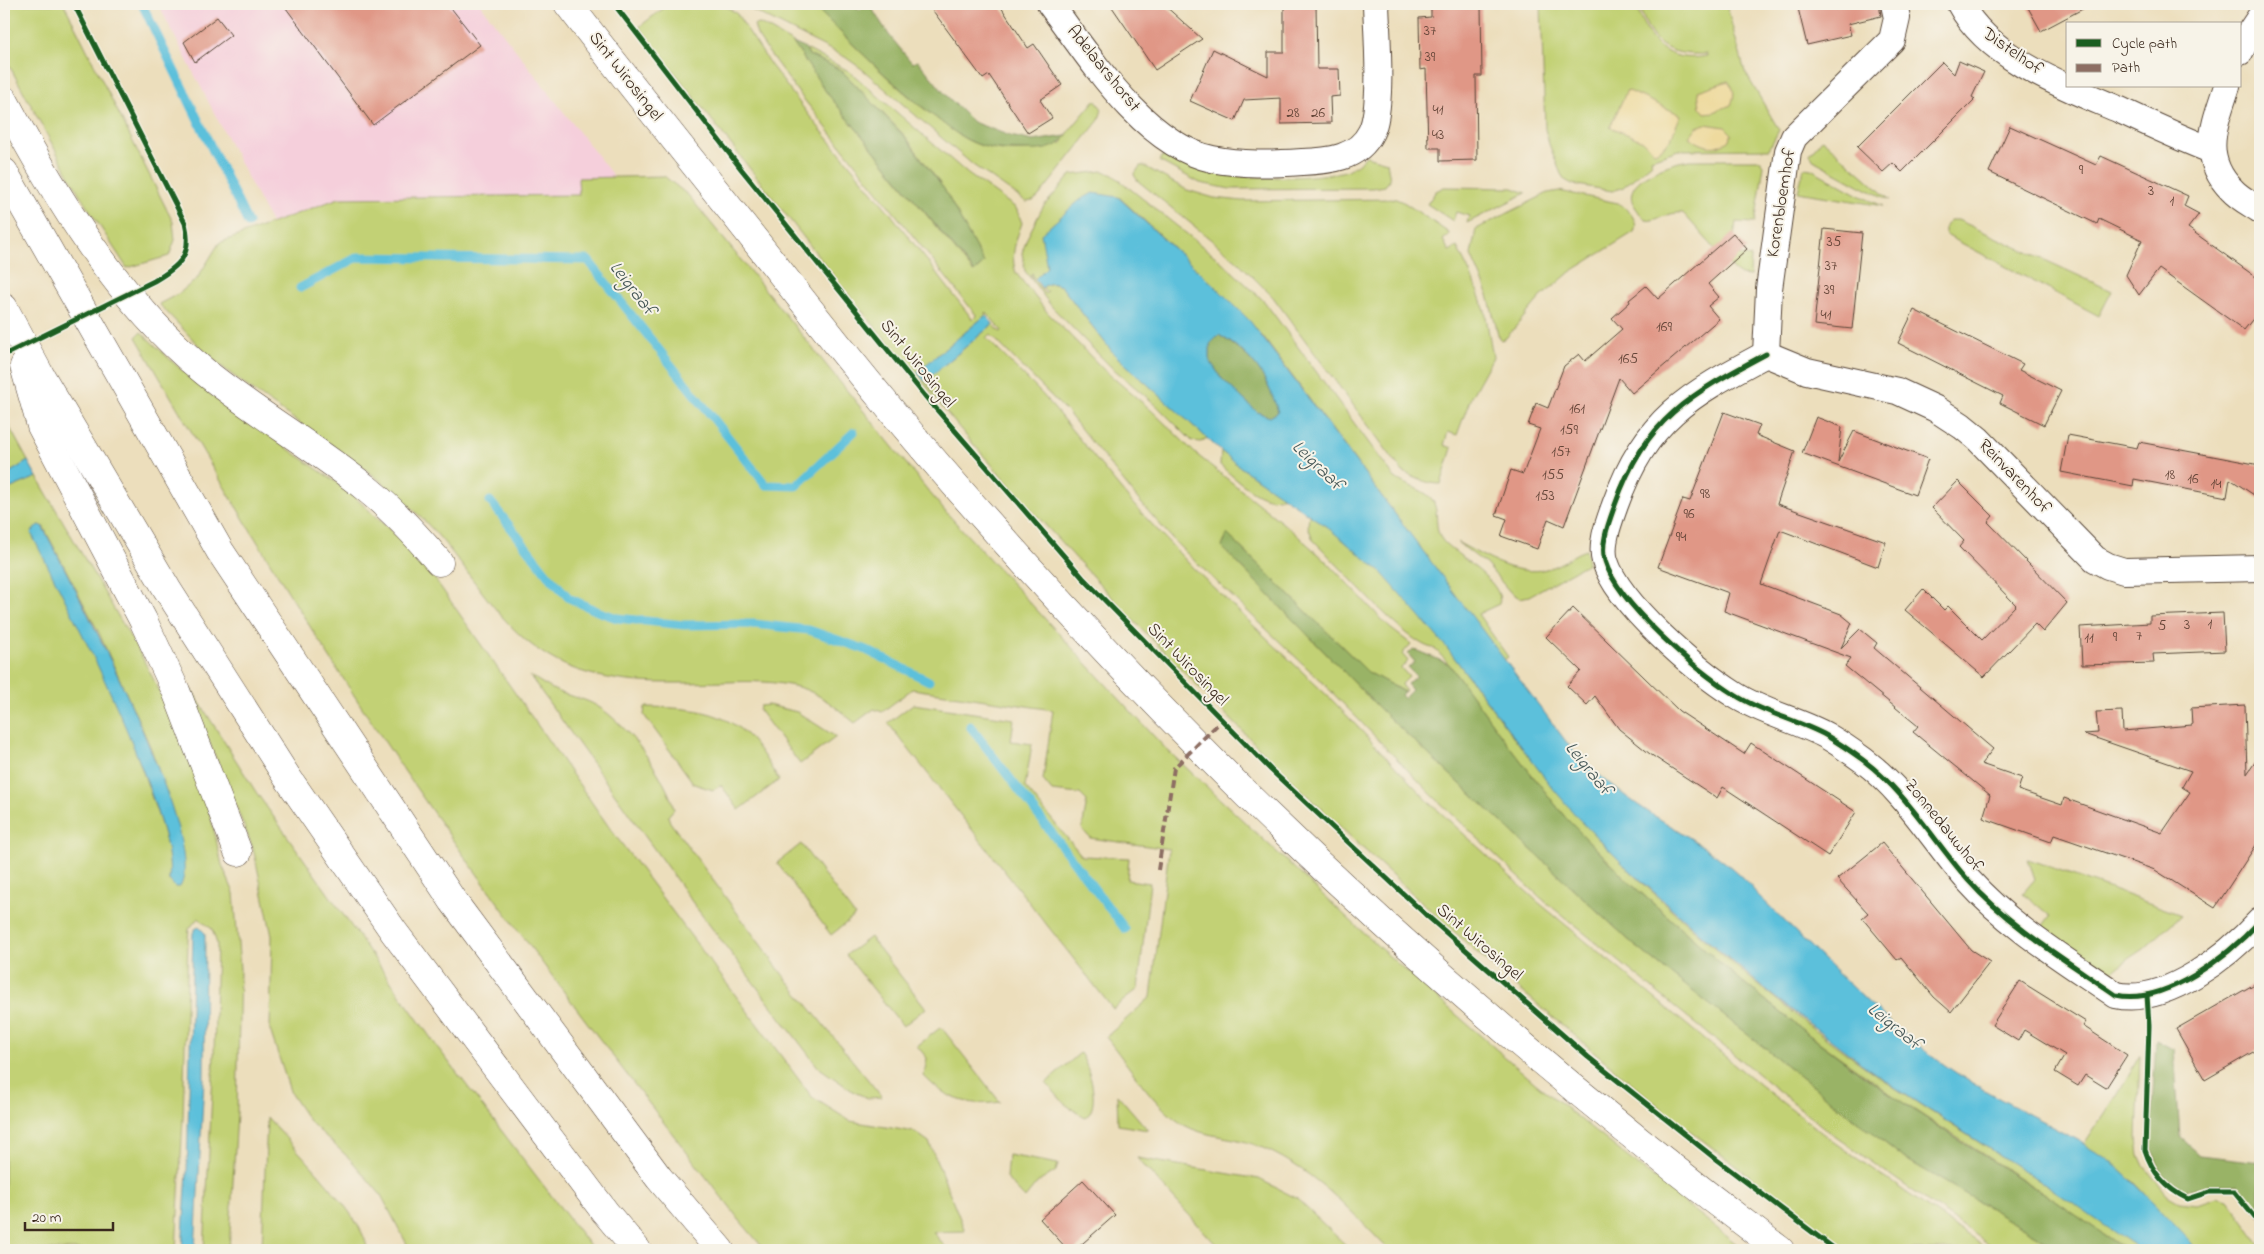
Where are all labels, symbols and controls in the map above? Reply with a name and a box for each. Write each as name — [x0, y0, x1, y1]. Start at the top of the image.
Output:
street label: Adelaarshorst — [1060, 20, 1146, 118]
house number: 37 — [1424, 20, 1436, 42]
street label: Distelhof — [1975, 21, 2048, 83]
legend — [2066, 22, 2242, 88]
street label: Sint Wirosingel — [581, 27, 668, 128]
text: Cycle path — [2112, 33, 2177, 56]
house number: 39 — [1425, 46, 1436, 68]
text: Path — [2112, 57, 2140, 79]
house number: 41 — [1433, 99, 1444, 121]
house number: 28 — [1286, 102, 1300, 124]
house number: 26 — [1311, 102, 1325, 124]
house number: 43 — [1432, 124, 1444, 146]
street label: Korenbloemhof — [1761, 146, 1804, 259]
house number: 9 — [2079, 159, 2084, 181]
house number: 3 — [2148, 180, 2154, 202]
house number: 1 — [2170, 190, 2175, 212]
house number: 35 — [1827, 231, 1842, 253]
house number: 37 — [1825, 255, 1837, 277]
water label: Leigraaf — [601, 256, 664, 325]
house number: 39 — [1824, 279, 1835, 301]
house number: 41 — [1821, 304, 1832, 326]
street label: Sint Wirosingel — [872, 314, 961, 415]
house number: 169 — [1656, 316, 1672, 338]
house number: 165 — [1618, 348, 1638, 370]
house number: 161 — [1569, 398, 1585, 420]
house number: 159 — [1560, 419, 1578, 441]
water label: Leigraaf — [1284, 434, 1351, 500]
street label: Reinvarenhof — [1971, 434, 2057, 521]
house number: 157 — [1551, 441, 1571, 463]
house number: 155 — [1542, 464, 1564, 486]
house number: 18 — [2165, 464, 2176, 486]
house number: 16 — [2187, 468, 2199, 490]
house number: 14 — [2211, 473, 2221, 495]
house number: 98 — [1700, 483, 1710, 505]
house number: 153 — [1535, 485, 1555, 507]
house number: 96 — [1683, 503, 1695, 525]
house number: 94 — [1676, 526, 1686, 548]
house number: 1 — [2208, 613, 2213, 635]
house number: 3 — [2184, 614, 2190, 636]
house number: 5 — [2158, 615, 2167, 637]
street label: Sint Wirosingel — [1140, 617, 1234, 713]
house number: 7 — [2136, 625, 2142, 647]
house number: 9 — [2113, 626, 2118, 648]
house number: 11 — [2084, 627, 2094, 649]
water label: Leigraaf — [1557, 736, 1620, 805]
street label: Zonnedauwhof — [1897, 774, 1989, 879]
street label: Sint Wirosingel — [1429, 898, 1528, 989]
water label: Leigraaf — [1860, 997, 1929, 1060]
scale bar — [25, 1199, 112, 1231]
text: 20 m — [32, 1207, 62, 1229]

